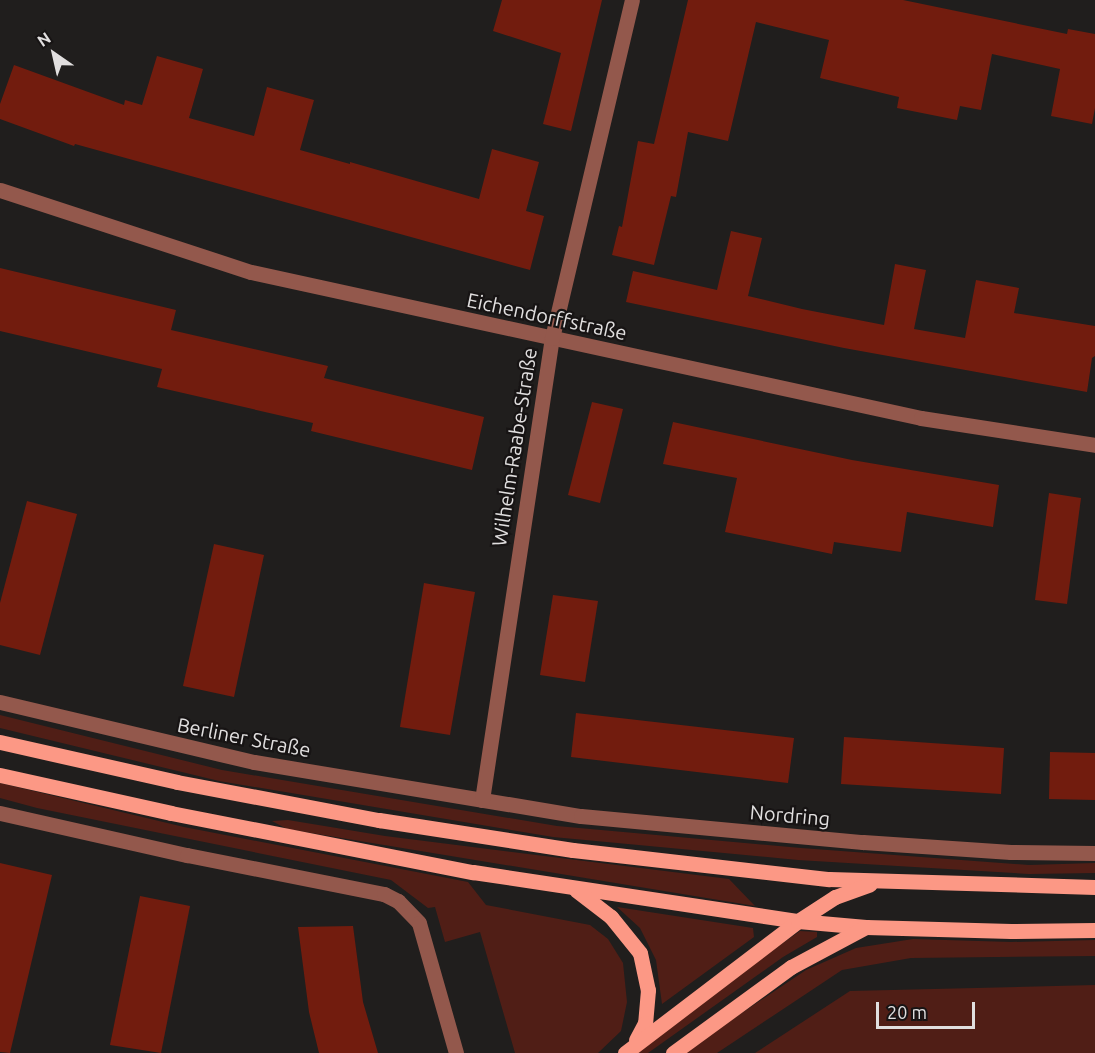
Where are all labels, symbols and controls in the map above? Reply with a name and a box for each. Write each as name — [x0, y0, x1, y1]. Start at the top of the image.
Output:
north arrow — [24, 24, 84, 84]
text: N — [34, 28, 54, 50]
street label: Eichendorffstraße — [465, 287, 629, 345]
street label: Wilhelm-Raabe-Straße — [486, 346, 542, 548]
street label: Berliner Straße — [175, 712, 313, 762]
street label: Nordring — [749, 800, 831, 830]
scale bar — [879, 990, 978, 1028]
text: 20 m — [887, 1002, 927, 1022]

